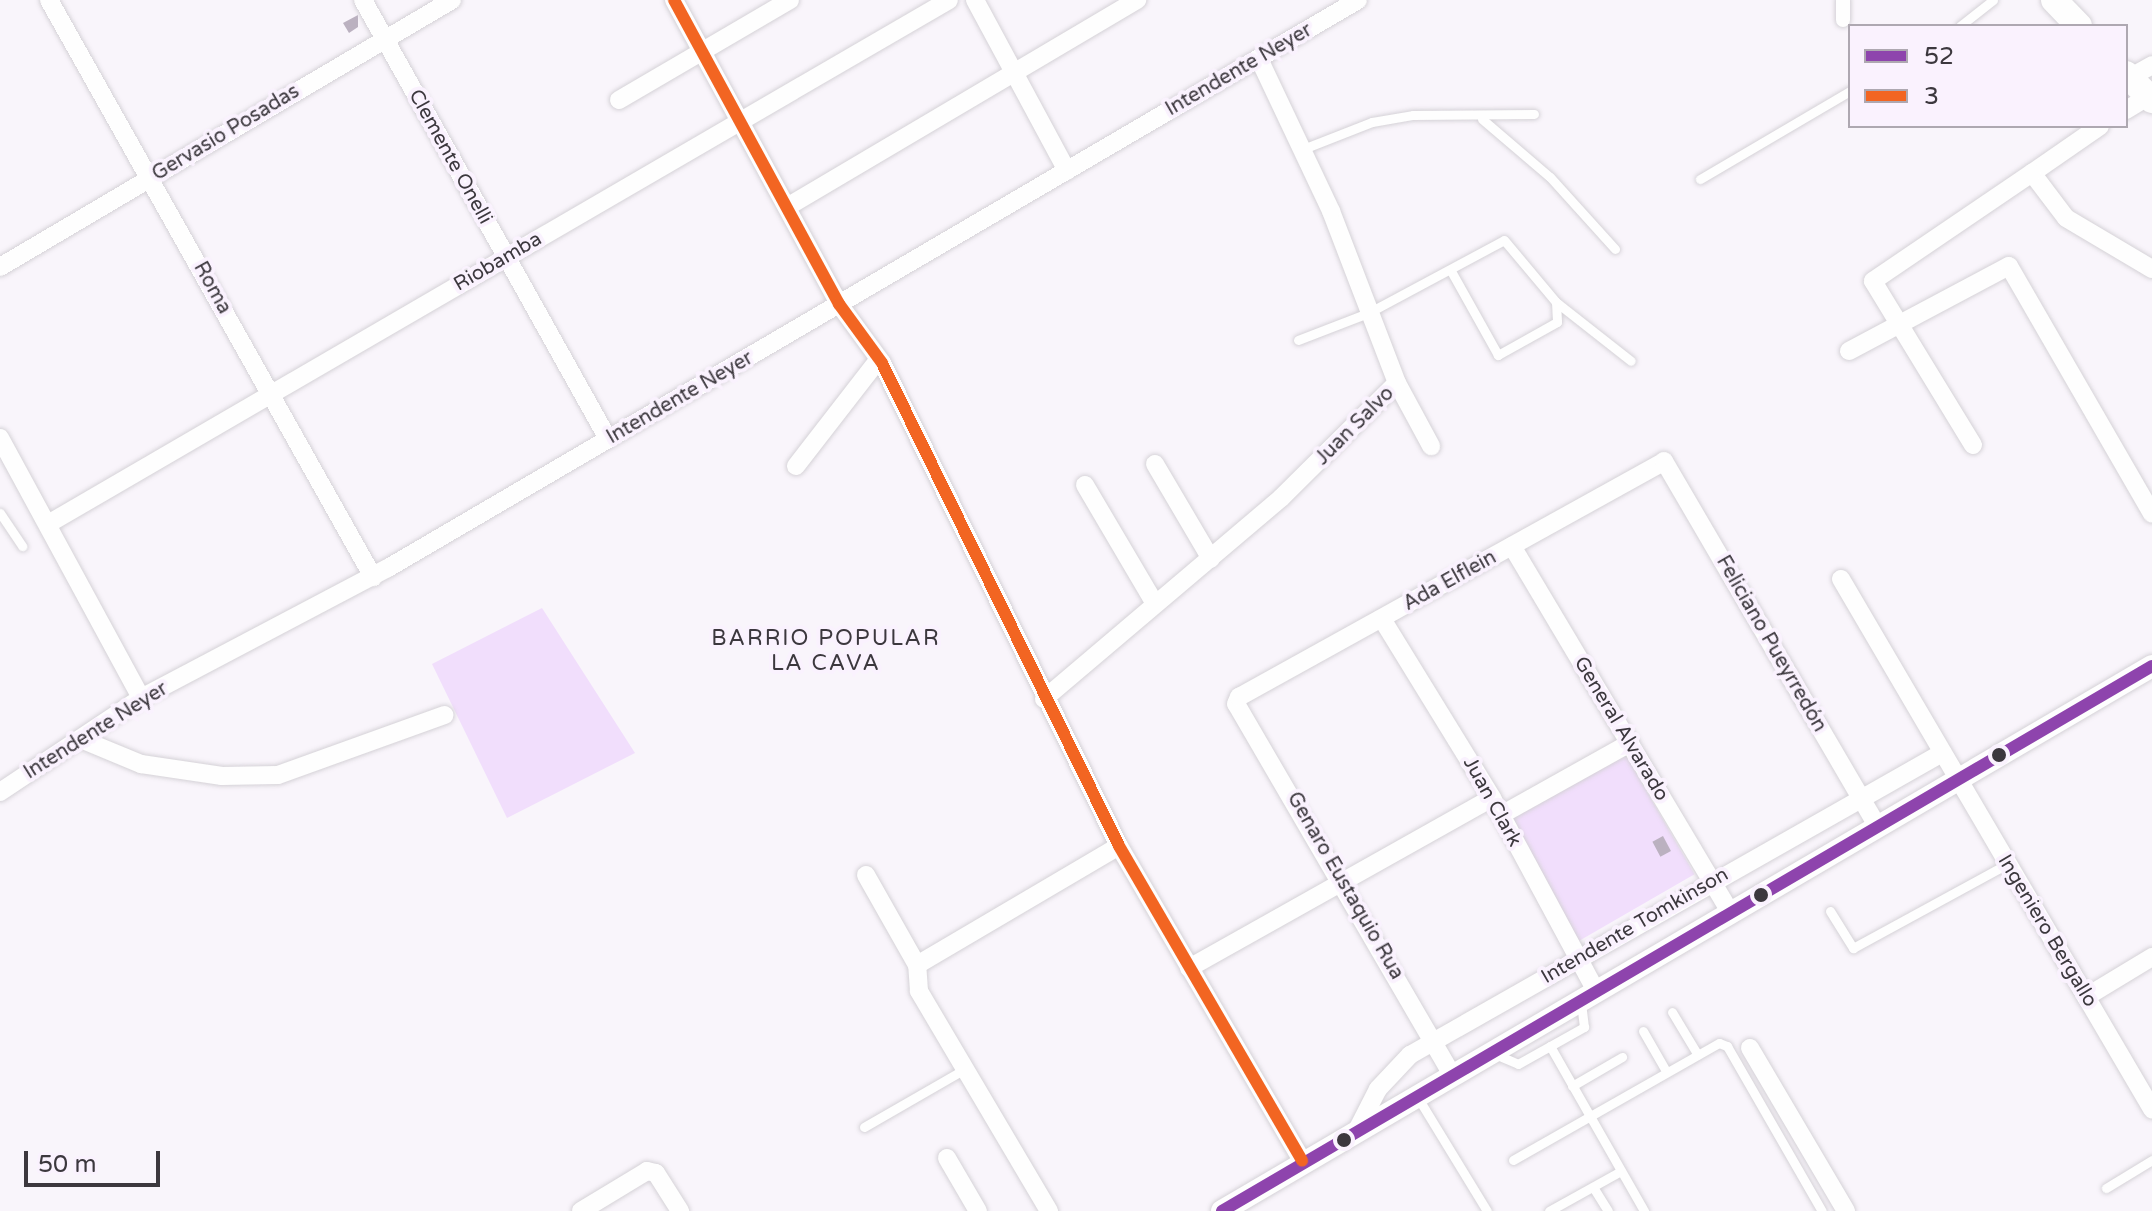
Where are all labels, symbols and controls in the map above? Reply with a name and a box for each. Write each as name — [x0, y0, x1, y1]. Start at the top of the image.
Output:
street label: Intendente Neyer — [1162, 18, 1316, 122]
legend — [1848, 24, 2128, 128]
text: 52 — [1924, 42, 1954, 71]
street label: Gervasio Posadas — [148, 80, 304, 186]
text: 3 — [1924, 82, 1939, 111]
street label: Clemente Onelli — [403, 85, 497, 229]
street label: Riobamba — [450, 227, 546, 297]
street label: Roma — [188, 258, 236, 318]
street label: Intendente Neyer — [603, 346, 757, 450]
street label: Juan Salvo — [1311, 382, 1399, 470]
street label: Ada Elflein — [1399, 546, 1501, 616]
street label: Feliciano Pueyrredón — [1711, 551, 1831, 737]
district label: BARRIO POPULAR LA CAVA — [711, 625, 941, 676]
street label: General Alvarado — [1568, 652, 1674, 806]
street label: Intendente Neyer — [20, 677, 172, 785]
unlabelled marker — [1991, 747, 2007, 763]
street label: Juan Clark — [1458, 753, 1526, 851]
street label: Genaro Eustaquio Rua — [1281, 788, 1409, 984]
street label: Ingeniero Bergallo — [1992, 851, 2102, 1011]
street label: Intendente Tomkinson — [1537, 863, 1733, 989]
unlabelled marker — [1753, 887, 1769, 903]
unlabelled marker — [1336, 1132, 1352, 1148]
scale bar — [28, 1135, 164, 1185]
text: 50 m — [38, 1150, 96, 1179]

